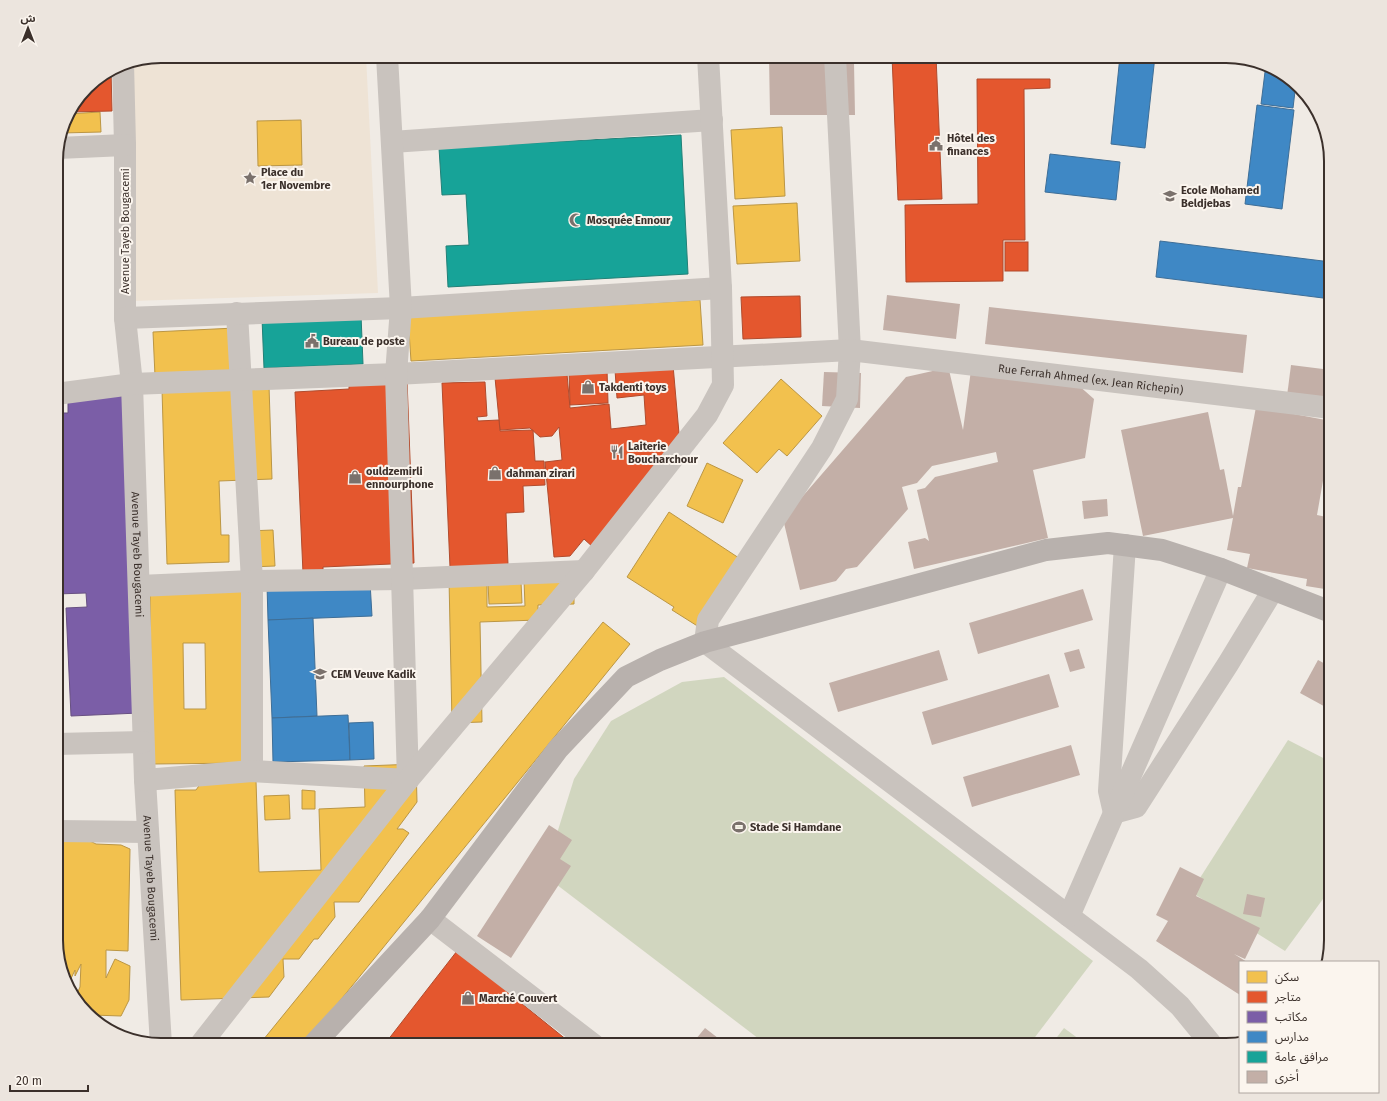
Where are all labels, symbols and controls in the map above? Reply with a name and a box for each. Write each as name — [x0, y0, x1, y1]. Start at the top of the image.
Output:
north arrow — [8, 8, 48, 48]
text: ش — [20, 12, 36, 25]
place label: Hôtel des finances — [947, 132, 995, 158]
public building icon: Hôtel des finances — [928, 136, 944, 152]
place label: Place du 1er Novembre — [261, 166, 330, 192]
street label: Avenue Tayeb Bougacemi — [119, 168, 132, 294]
place icon: Place du 1er Novembre — [242, 170, 258, 186]
place label: Ecole Mohamed Beldjebas — [1181, 184, 1259, 210]
school or university icon: Ecole Mohamed Beldjebas — [1162, 188, 1178, 204]
mosque icon: Mosquée Ennour — [568, 212, 584, 228]
place label: Mosquée Ennour — [587, 214, 671, 227]
public building icon: Bureau de poste — [304, 333, 320, 349]
place label: Bureau de poste — [323, 335, 405, 348]
street label: Rue Ferrah Ahmed (ex. Jean Richepin) — [997, 361, 1185, 397]
shop icon: Takdenti toys — [580, 379, 596, 395]
place label: Takdenti toys — [599, 381, 667, 394]
place label: Laiterie Boucharchour — [628, 440, 699, 466]
restaurant icon: Laiterie Boucharchour — [609, 444, 625, 460]
place label: ouldzemirli ennourphone — [366, 465, 434, 491]
shop icon: dahman zirari — [487, 465, 503, 481]
place label: dahman zirari — [506, 467, 575, 480]
shop icon: ouldzemirli ennourphone — [347, 469, 363, 485]
street label: Avenue Tayeb Bougacemi — [129, 491, 146, 618]
school or university icon: CEM Veuve Kadik — [312, 666, 328, 682]
place label: CEM Veuve Kadik — [331, 668, 417, 681]
street label: Avenue Tayeb Bougacemi — [141, 815, 161, 941]
sports icon: Stade Si Hamdane — [731, 819, 747, 835]
place label: Stade Si Hamdane — [750, 821, 841, 834]
legend — [1239, 961, 1379, 1093]
text: سكن — [1275, 970, 1299, 984]
shop icon: Marché Couvert — [460, 990, 476, 1006]
text: متاجر — [1274, 990, 1301, 1004]
place label: Marché Couvert — [479, 992, 558, 1005]
text: مكاتب — [1275, 1010, 1308, 1024]
text: مدارس — [1275, 1030, 1309, 1044]
text: مرافق عامة — [1275, 1050, 1329, 1065]
scale bar — [10, 1067, 88, 1093]
text: أخرى — [1275, 1069, 1299, 1084]
text: 20 m — [16, 1074, 42, 1088]

